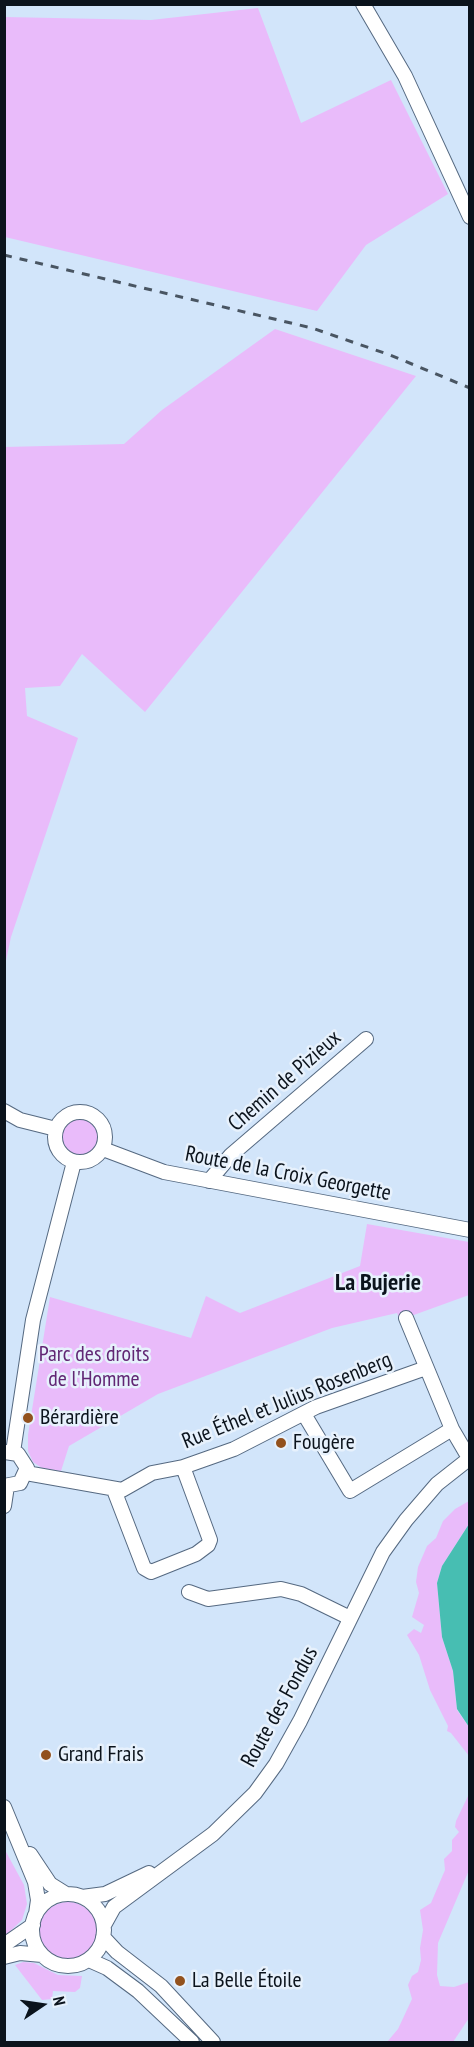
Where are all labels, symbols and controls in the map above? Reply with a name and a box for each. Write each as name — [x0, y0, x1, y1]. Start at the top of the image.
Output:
street label: Chemin de Pizieux — [223, 1025, 347, 1137]
street label: Route de la Croix Georgette — [183, 1141, 393, 1207]
district label: La Bujerie — [335, 1269, 421, 1297]
park label: Parc des droits de l'Homme — [39, 1342, 149, 1394]
street label: Rue Éthel et Julius Rosenberg — [178, 1347, 396, 1455]
place label: Bérardière — [40, 1405, 119, 1431]
marker: Bérardière — [21, 1411, 35, 1425]
place label: Fougère — [293, 1430, 355, 1456]
marker: Fougère — [274, 1436, 288, 1450]
street label: Route des Fondus — [236, 1642, 324, 1772]
place label: Grand Frais — [58, 1742, 144, 1768]
marker: Grand Frais — [39, 1748, 53, 1762]
place label: La Belle Étoile — [192, 1968, 302, 1994]
marker: La Belle Étoile — [173, 1974, 187, 1988]
north arrow — [12, 1975, 72, 2035]
text: N — [49, 1994, 70, 2007]

